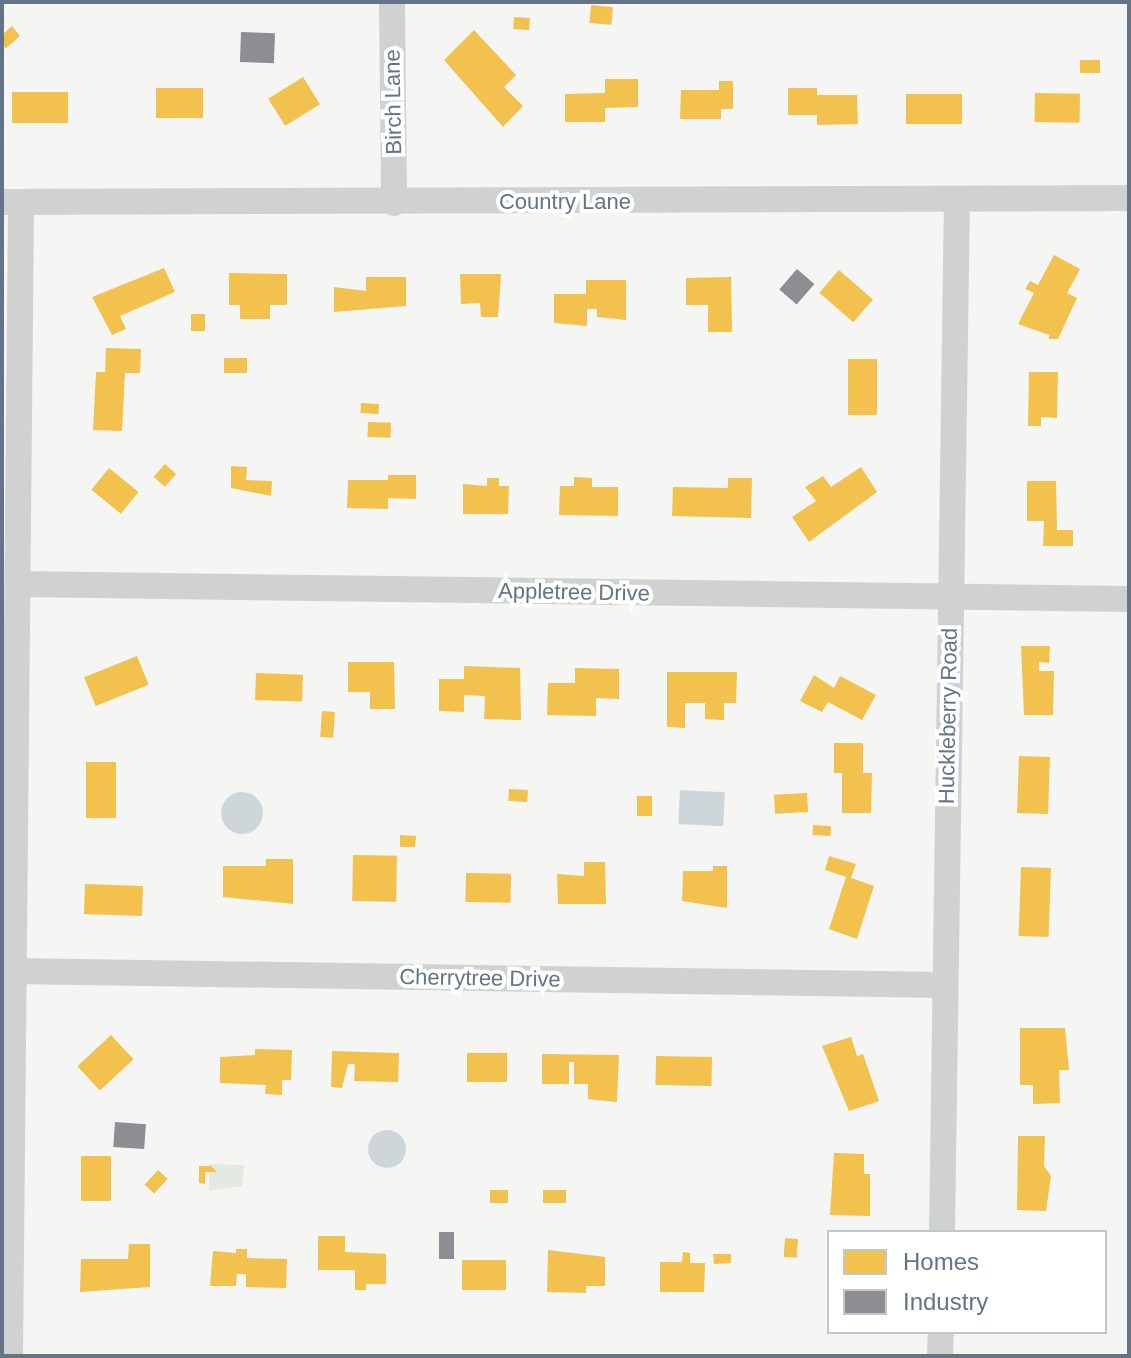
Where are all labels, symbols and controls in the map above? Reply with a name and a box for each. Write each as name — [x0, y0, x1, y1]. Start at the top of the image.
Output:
street label: Birch Lane — [379, 49, 407, 155]
street label: Country Lane — [499, 189, 631, 215]
street label: Appletree Drive — [498, 577, 650, 607]
street label: Huckleberry Road — [933, 628, 963, 804]
street label: Cherrytree Drive — [399, 963, 561, 993]
legend — [827, 1230, 1107, 1334]
text: Homes — [903, 1248, 979, 1275]
text: Industry — [903, 1288, 988, 1315]

